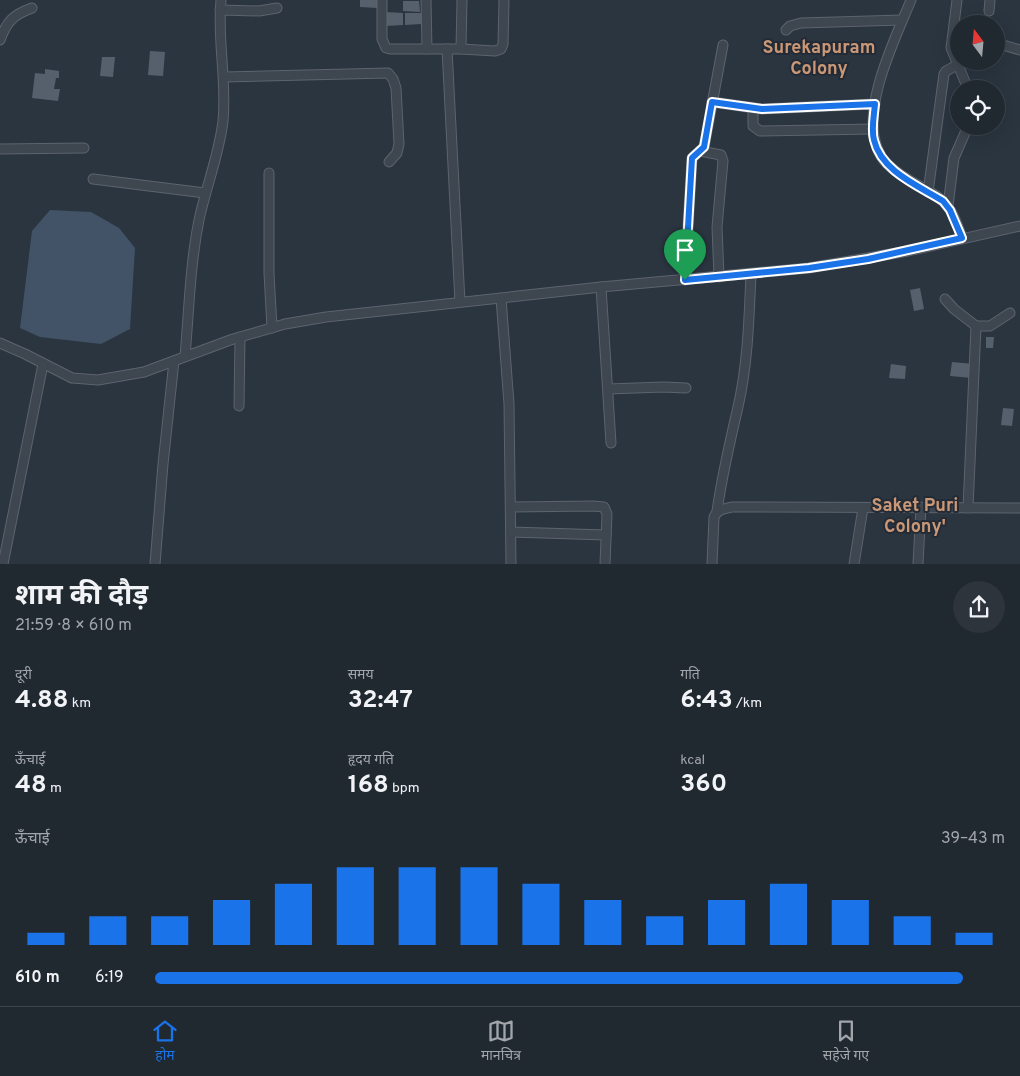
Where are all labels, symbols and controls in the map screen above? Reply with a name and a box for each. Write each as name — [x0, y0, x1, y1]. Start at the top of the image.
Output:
north arrow — [950, 15, 1005, 70]
map controls — [950, 15, 1005, 135]
district label: Surekapuram Colony — [763, 37, 876, 81]
button: locate — [950, 80, 1005, 135]
pin — [664, 229, 706, 280]
icon: arrive — [671, 236, 699, 264]
district label: Saket Puri Colony' — [872, 495, 958, 539]
text: शाम की दौड़ — [15, 579, 148, 615]
button: share — [953, 581, 1005, 633]
text: 21:59 · 8 × 610 m — [15, 616, 132, 636]
text: दूरी — [15, 667, 32, 684]
text: समय — [348, 667, 374, 684]
text: गति — [680, 667, 700, 684]
text: 4.88 — [15, 685, 69, 717]
text: 32:47 — [348, 685, 413, 717]
text: 6:43 — [680, 685, 733, 717]
text: km — [69, 695, 91, 712]
text: /km — [733, 695, 762, 712]
text: ऊँचाई — [15, 752, 45, 769]
text: हृदय गति — [348, 752, 394, 769]
text: kcal — [680, 752, 705, 769]
text: 360 — [680, 769, 727, 801]
text: 48 — [15, 770, 47, 802]
text: 168 — [348, 770, 389, 802]
text: m — [47, 780, 62, 797]
text: bpm — [389, 780, 420, 797]
text: ऊँचाई — [15, 829, 50, 849]
text: 39–43 m — [941, 829, 1005, 849]
text: 610 m — [15, 968, 60, 988]
text: 6:19 — [95, 968, 124, 988]
tab: होम — [151, 1017, 179, 1066]
tab: मानचित्र — [481, 1017, 521, 1066]
tab: सहेजे गए — [823, 1017, 869, 1066]

